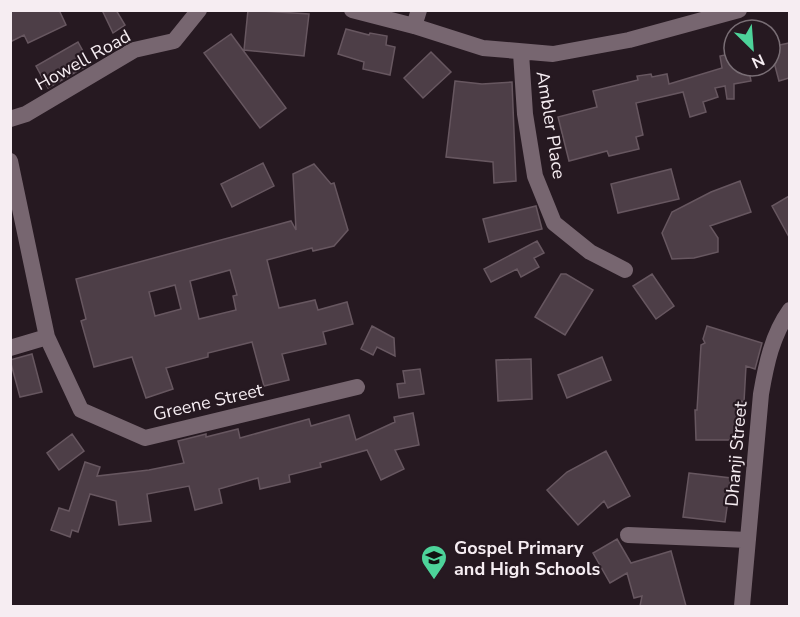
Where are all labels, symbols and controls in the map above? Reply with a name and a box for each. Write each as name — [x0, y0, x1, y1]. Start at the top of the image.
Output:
north arrow — [722, 18, 782, 78]
street label: Howell Road — [31, 24, 135, 96]
text: N — [748, 48, 768, 73]
street label: Ambler Place — [531, 69, 571, 181]
street label: Greene Street — [151, 378, 266, 426]
street label: Dhanji Street — [719, 400, 753, 508]
place label: Gospel Primary and High Schools — [454, 536, 601, 581]
school or university icon: Gospel Primary and High Schools — [419, 543, 449, 581]

